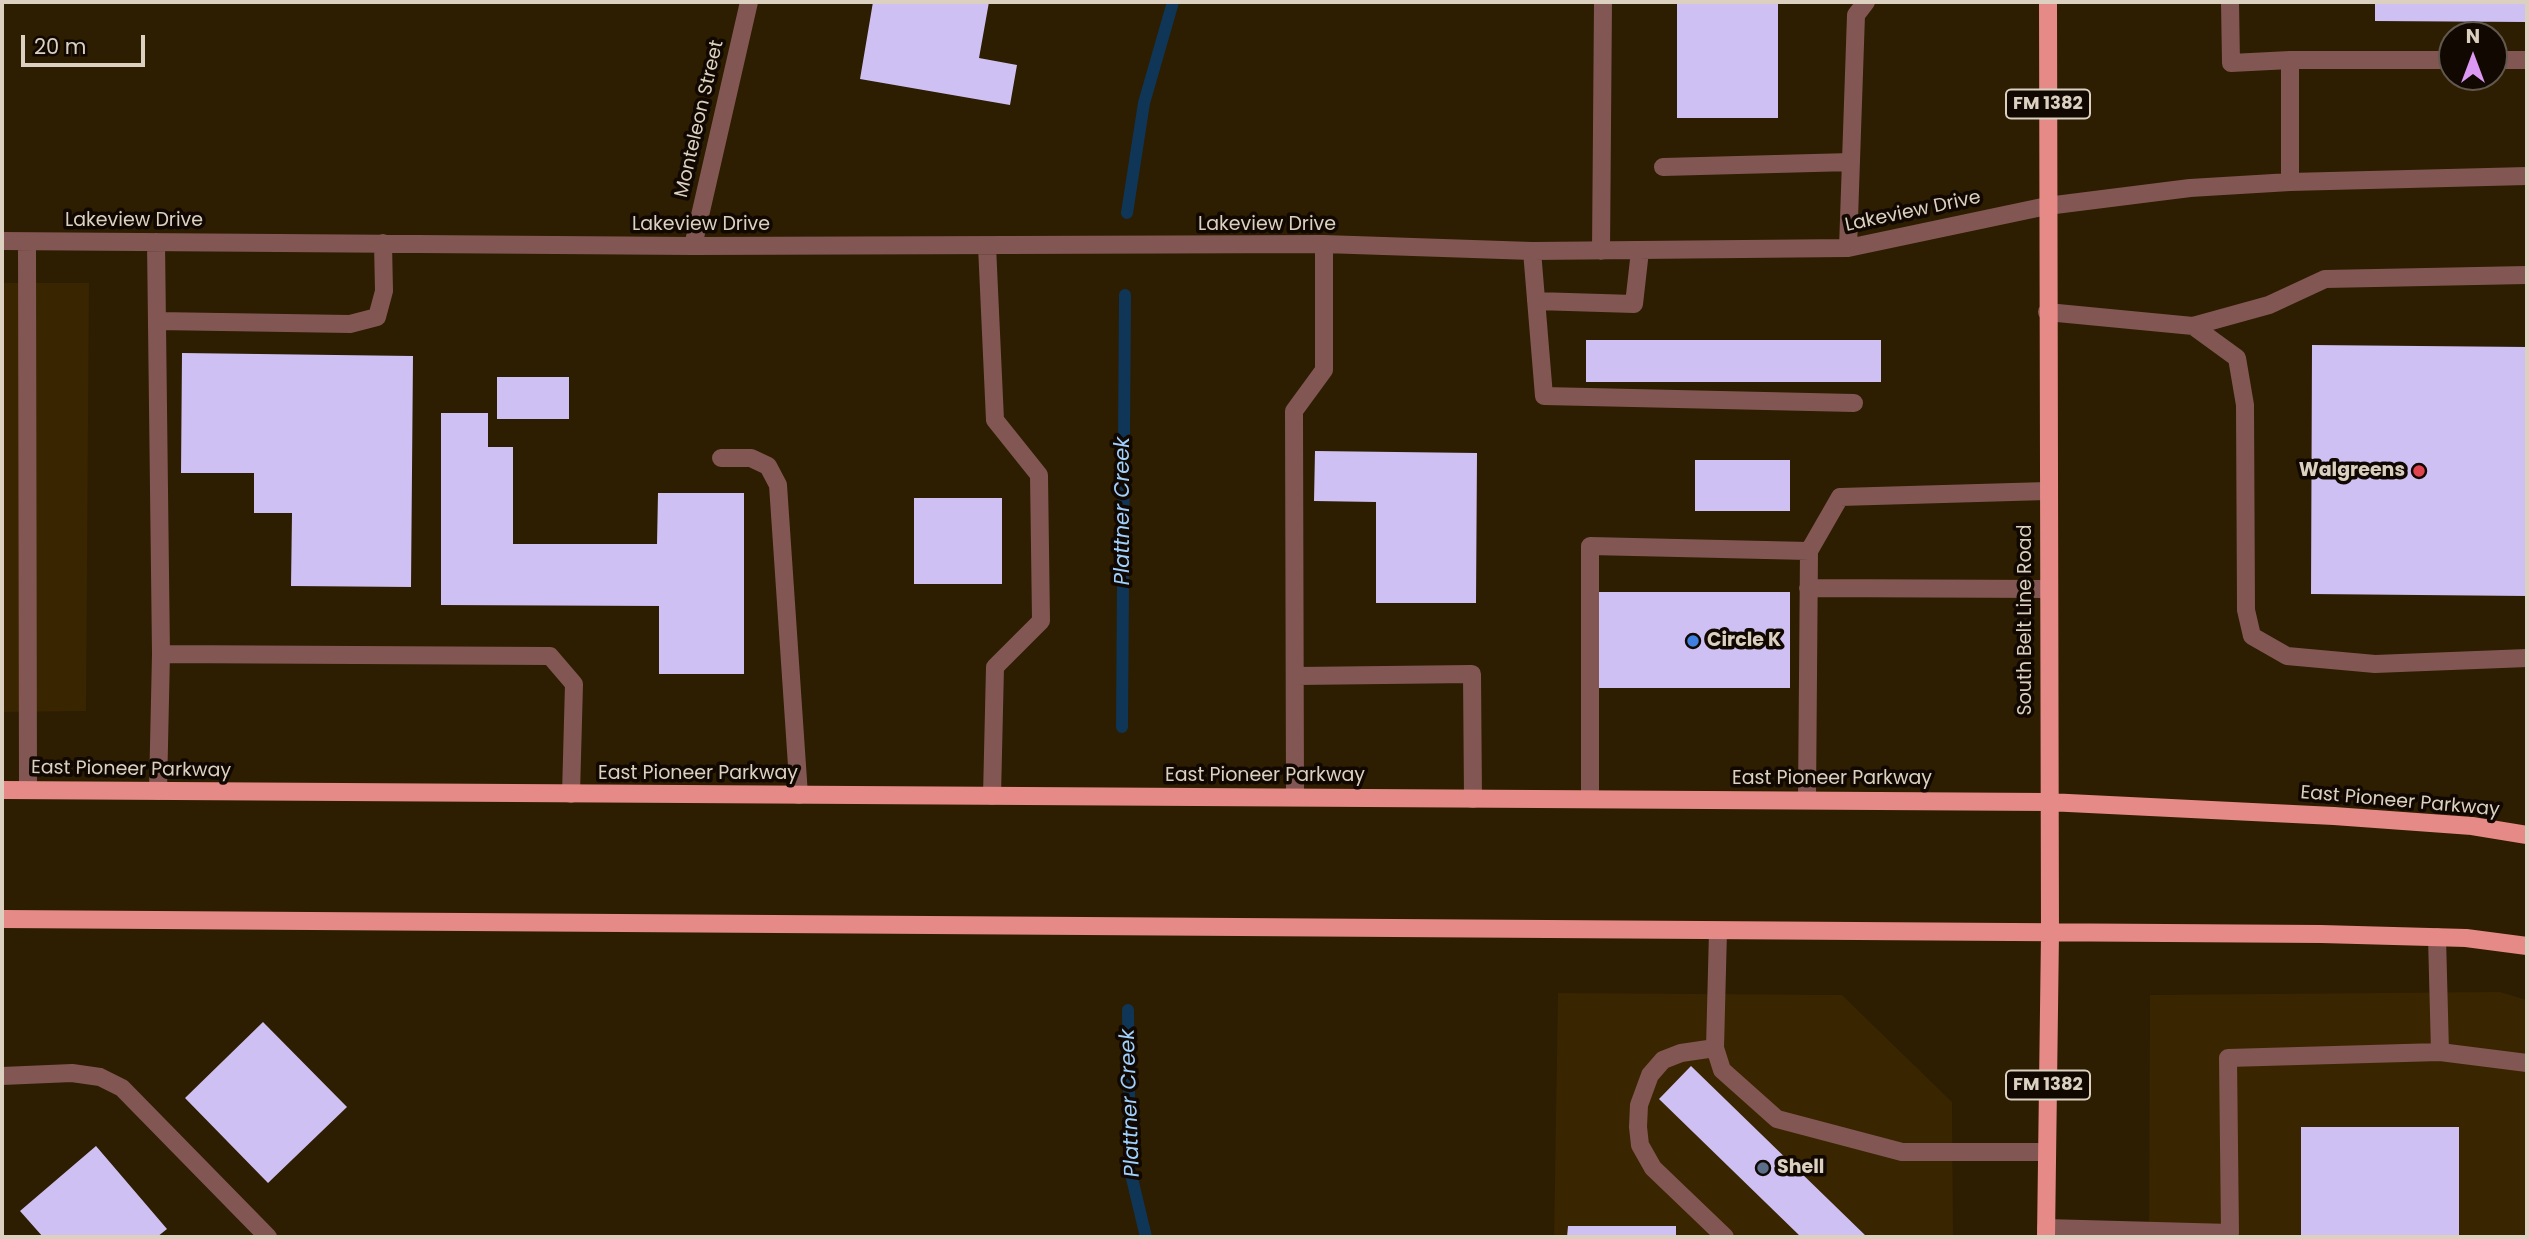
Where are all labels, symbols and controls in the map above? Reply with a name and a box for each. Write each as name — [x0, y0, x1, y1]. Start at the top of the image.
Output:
scale bar — [24, 21, 149, 65]
north arrow — [2438, 21, 2508, 91]
text: N — [2466, 23, 2480, 50]
text: 20 m — [34, 32, 87, 61]
street label: Monteleon Street — [671, 38, 729, 200]
road number: FM 1382 — [2006, 90, 2090, 119]
street label: Lakeview Drive — [1843, 187, 1983, 237]
street label: Lakeview Drive — [65, 210, 203, 232]
street label: Lakeview Drive — [632, 214, 770, 236]
street label: Lakeview Drive — [1198, 214, 1336, 236]
water label: Plattner Creek — [1111, 437, 1137, 585]
place label: Walgreens — [2299, 460, 2405, 482]
marker: Walgreens — [2411, 463, 2427, 479]
street label: South Belt Line Road — [2015, 524, 2037, 716]
place label: Circle K — [1707, 630, 1781, 652]
marker: Circle K — [1685, 633, 1701, 649]
street label: East Pioneer Parkway — [31, 757, 231, 783]
street label: East Pioneer Parkway — [598, 763, 798, 785]
street label: East Pioneer Parkway — [1165, 765, 1365, 787]
street label: East Pioneer Parkway — [1732, 768, 1932, 790]
street label: East Pioneer Parkway — [2299, 782, 2501, 822]
water label: Plattner Creek — [1116, 1028, 1146, 1178]
road number: FM 1382 — [2006, 1070, 2090, 1100]
place label: Shell — [1777, 1157, 1824, 1179]
marker: Shell — [1755, 1160, 1771, 1176]

